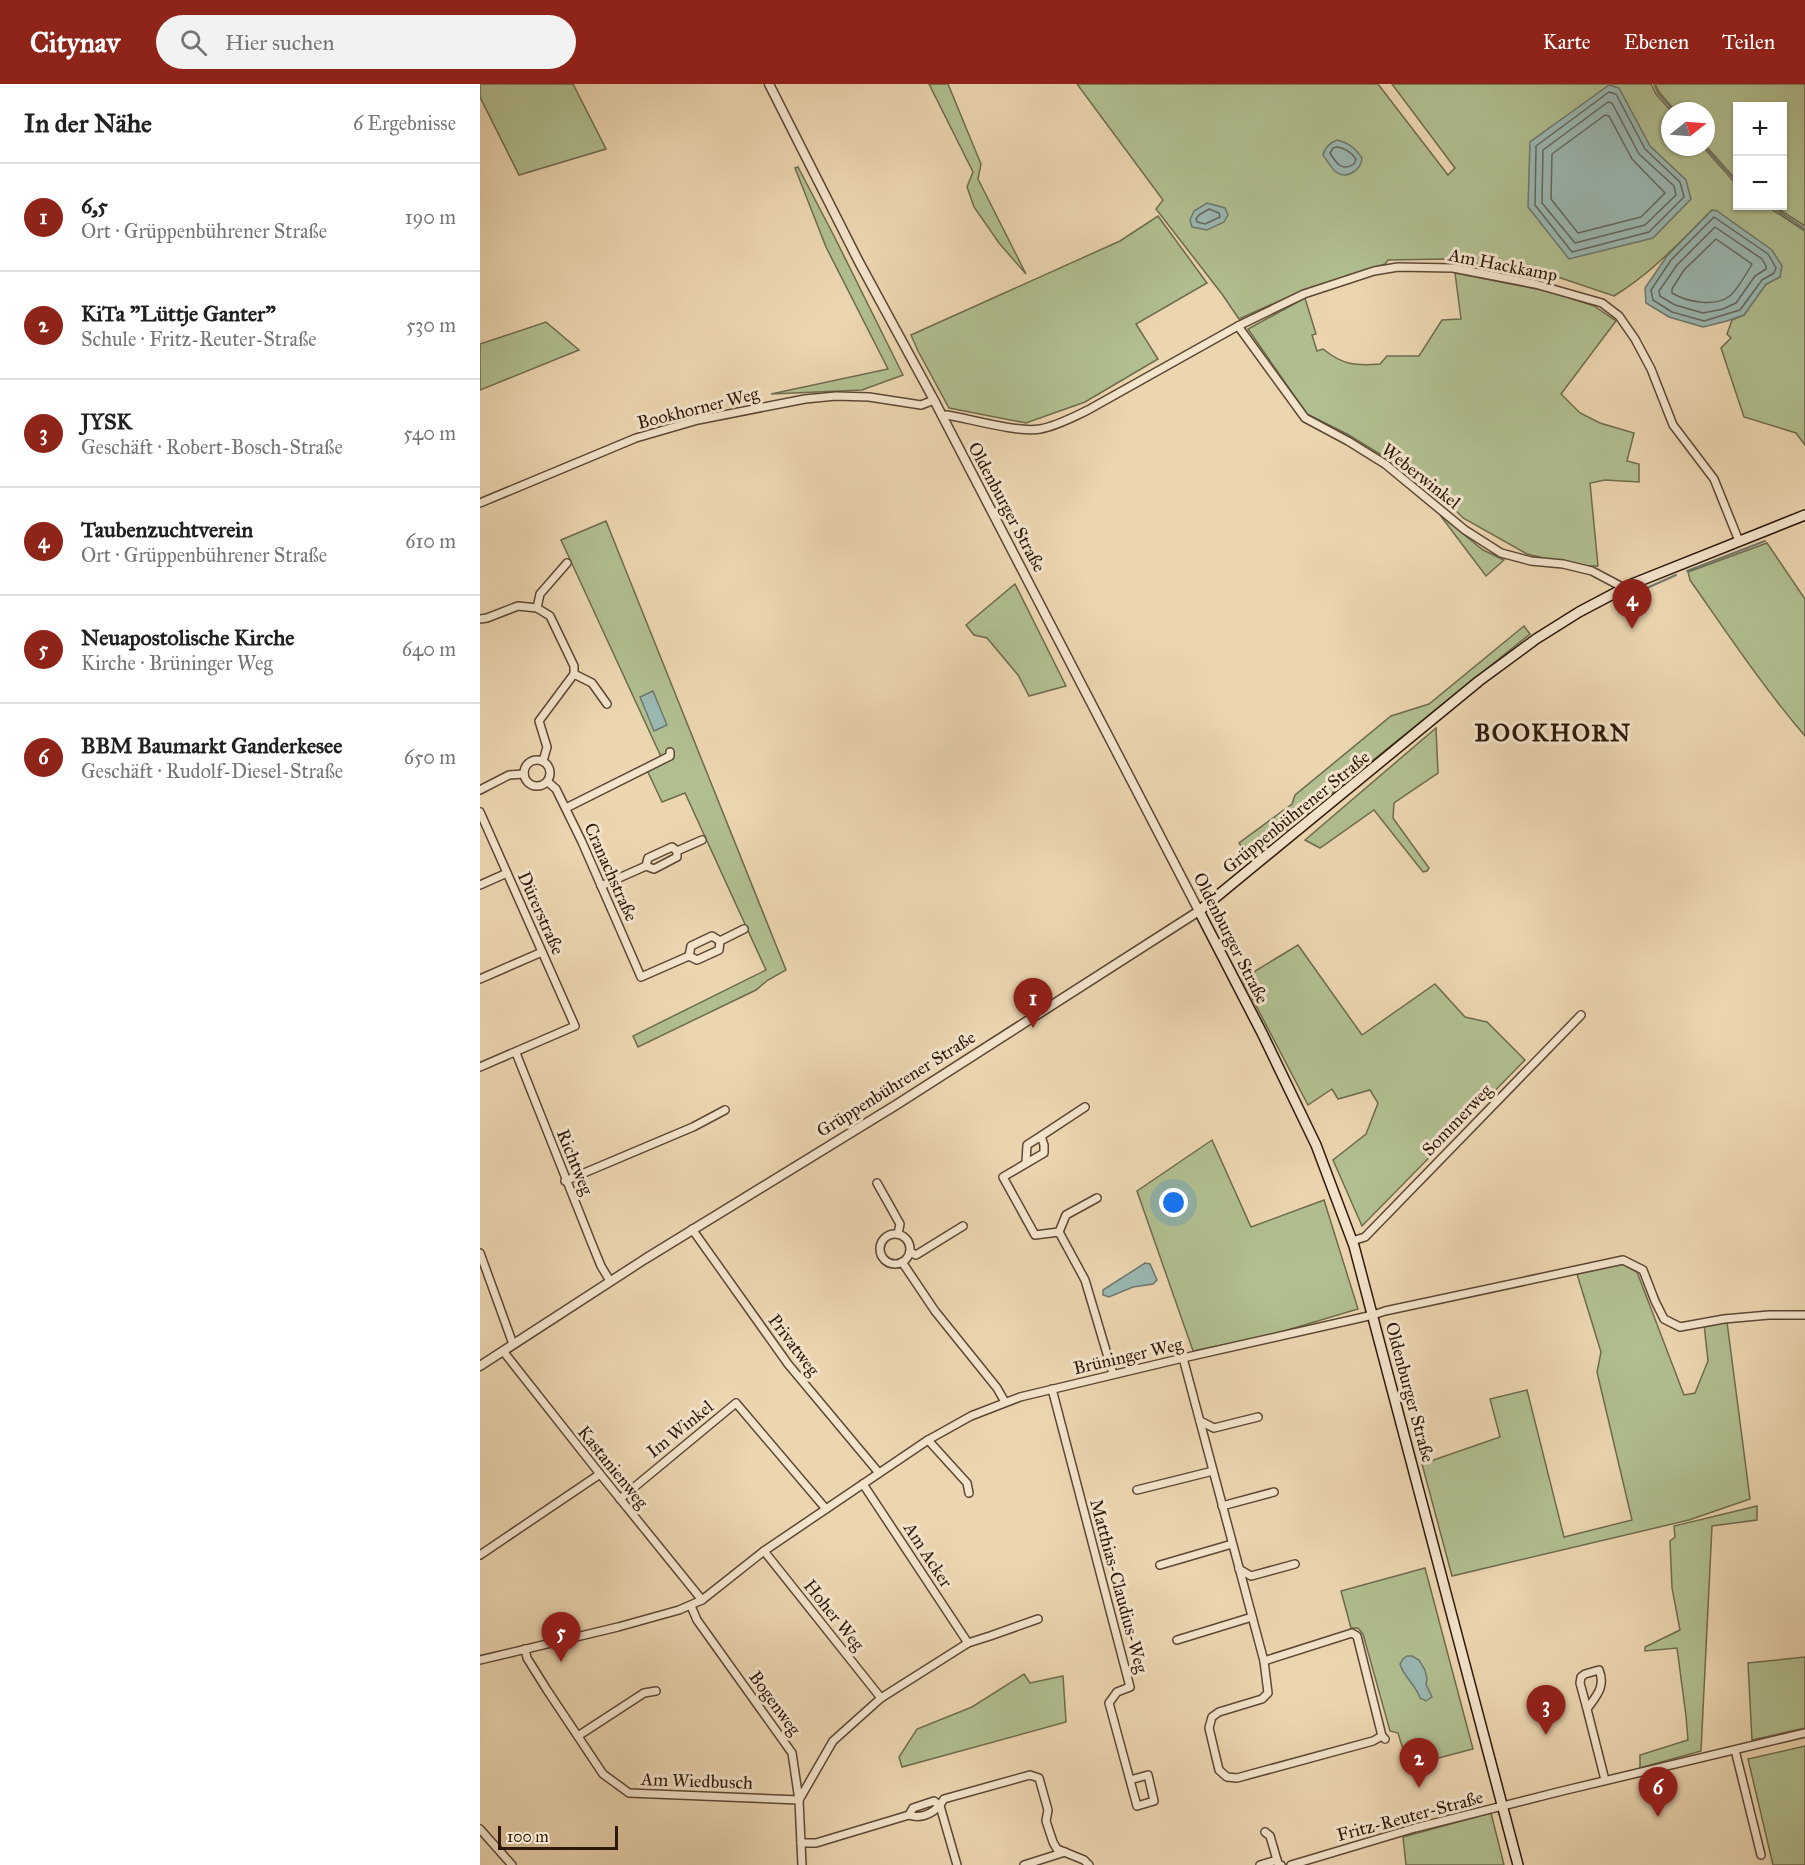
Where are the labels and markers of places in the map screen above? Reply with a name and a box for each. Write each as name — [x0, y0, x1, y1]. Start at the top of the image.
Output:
pin: 4 — [1612, 580, 1652, 629]
pin: 1 — [1014, 978, 1052, 1028]
pin: 5 — [542, 1612, 580, 1662]
pin: 3 — [1526, 1686, 1566, 1735]
pin: 2 — [1400, 1738, 1438, 1788]
pin: 6 — [1638, 1768, 1678, 1817]

